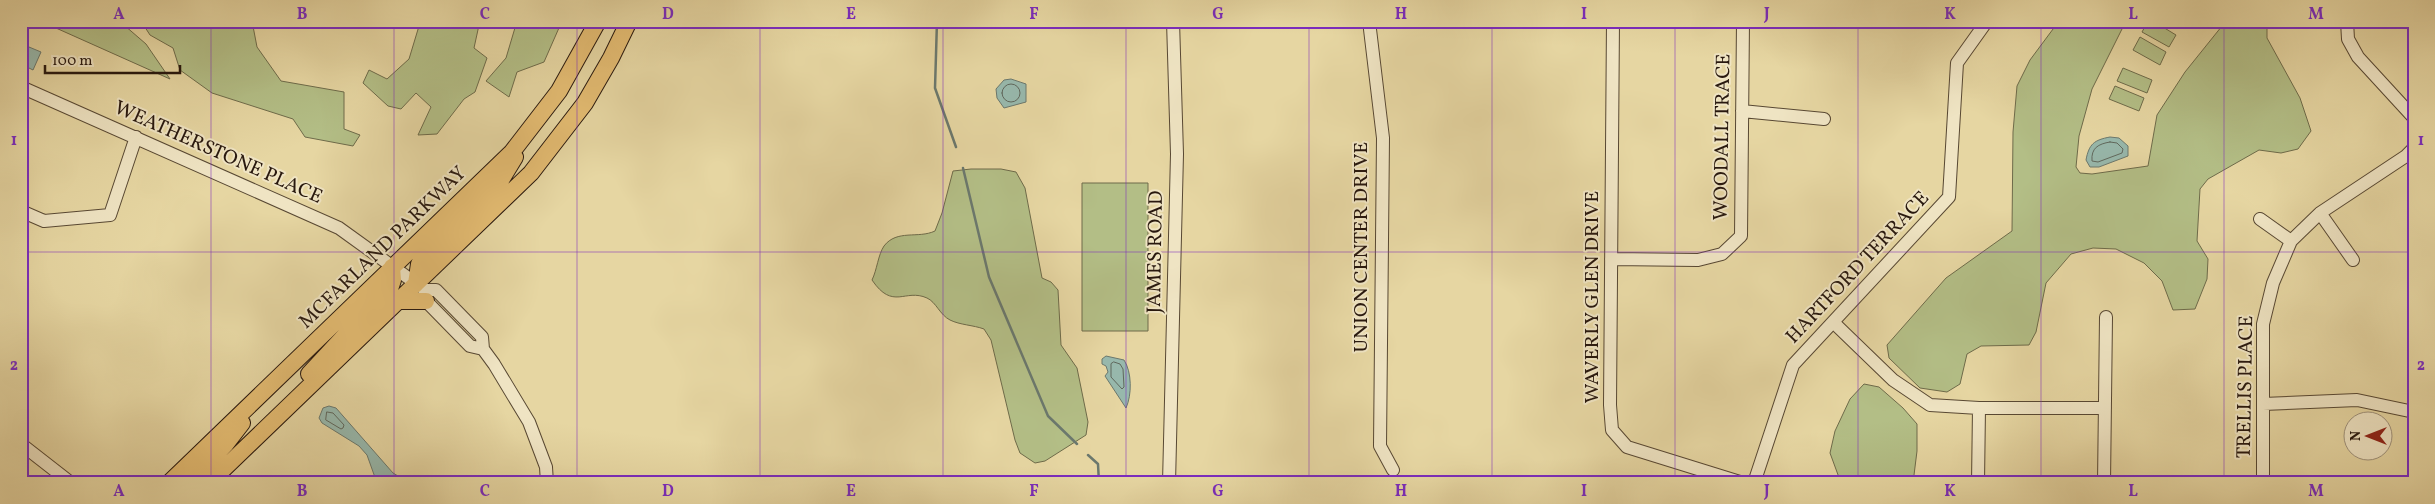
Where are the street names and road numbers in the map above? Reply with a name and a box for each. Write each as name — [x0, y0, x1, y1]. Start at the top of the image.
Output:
street label: WOODALL TRACE — [1708, 53, 1738, 221]
street label: WEATHERSTONE PLACE — [109, 94, 327, 212]
street label: UNION CENTER DRIVE — [1348, 142, 1376, 352]
street label: MCFARLAND PARKWAY — [293, 160, 473, 336]
street label: HARTFORD TERRACE — [1780, 186, 1936, 350]
street label: JAMES ROAD — [1141, 190, 1171, 314]
street label: WAVERLY GLEN DRIVE — [1579, 191, 1607, 403]
street label: TRELLIS PLACE — [2231, 315, 2261, 459]

